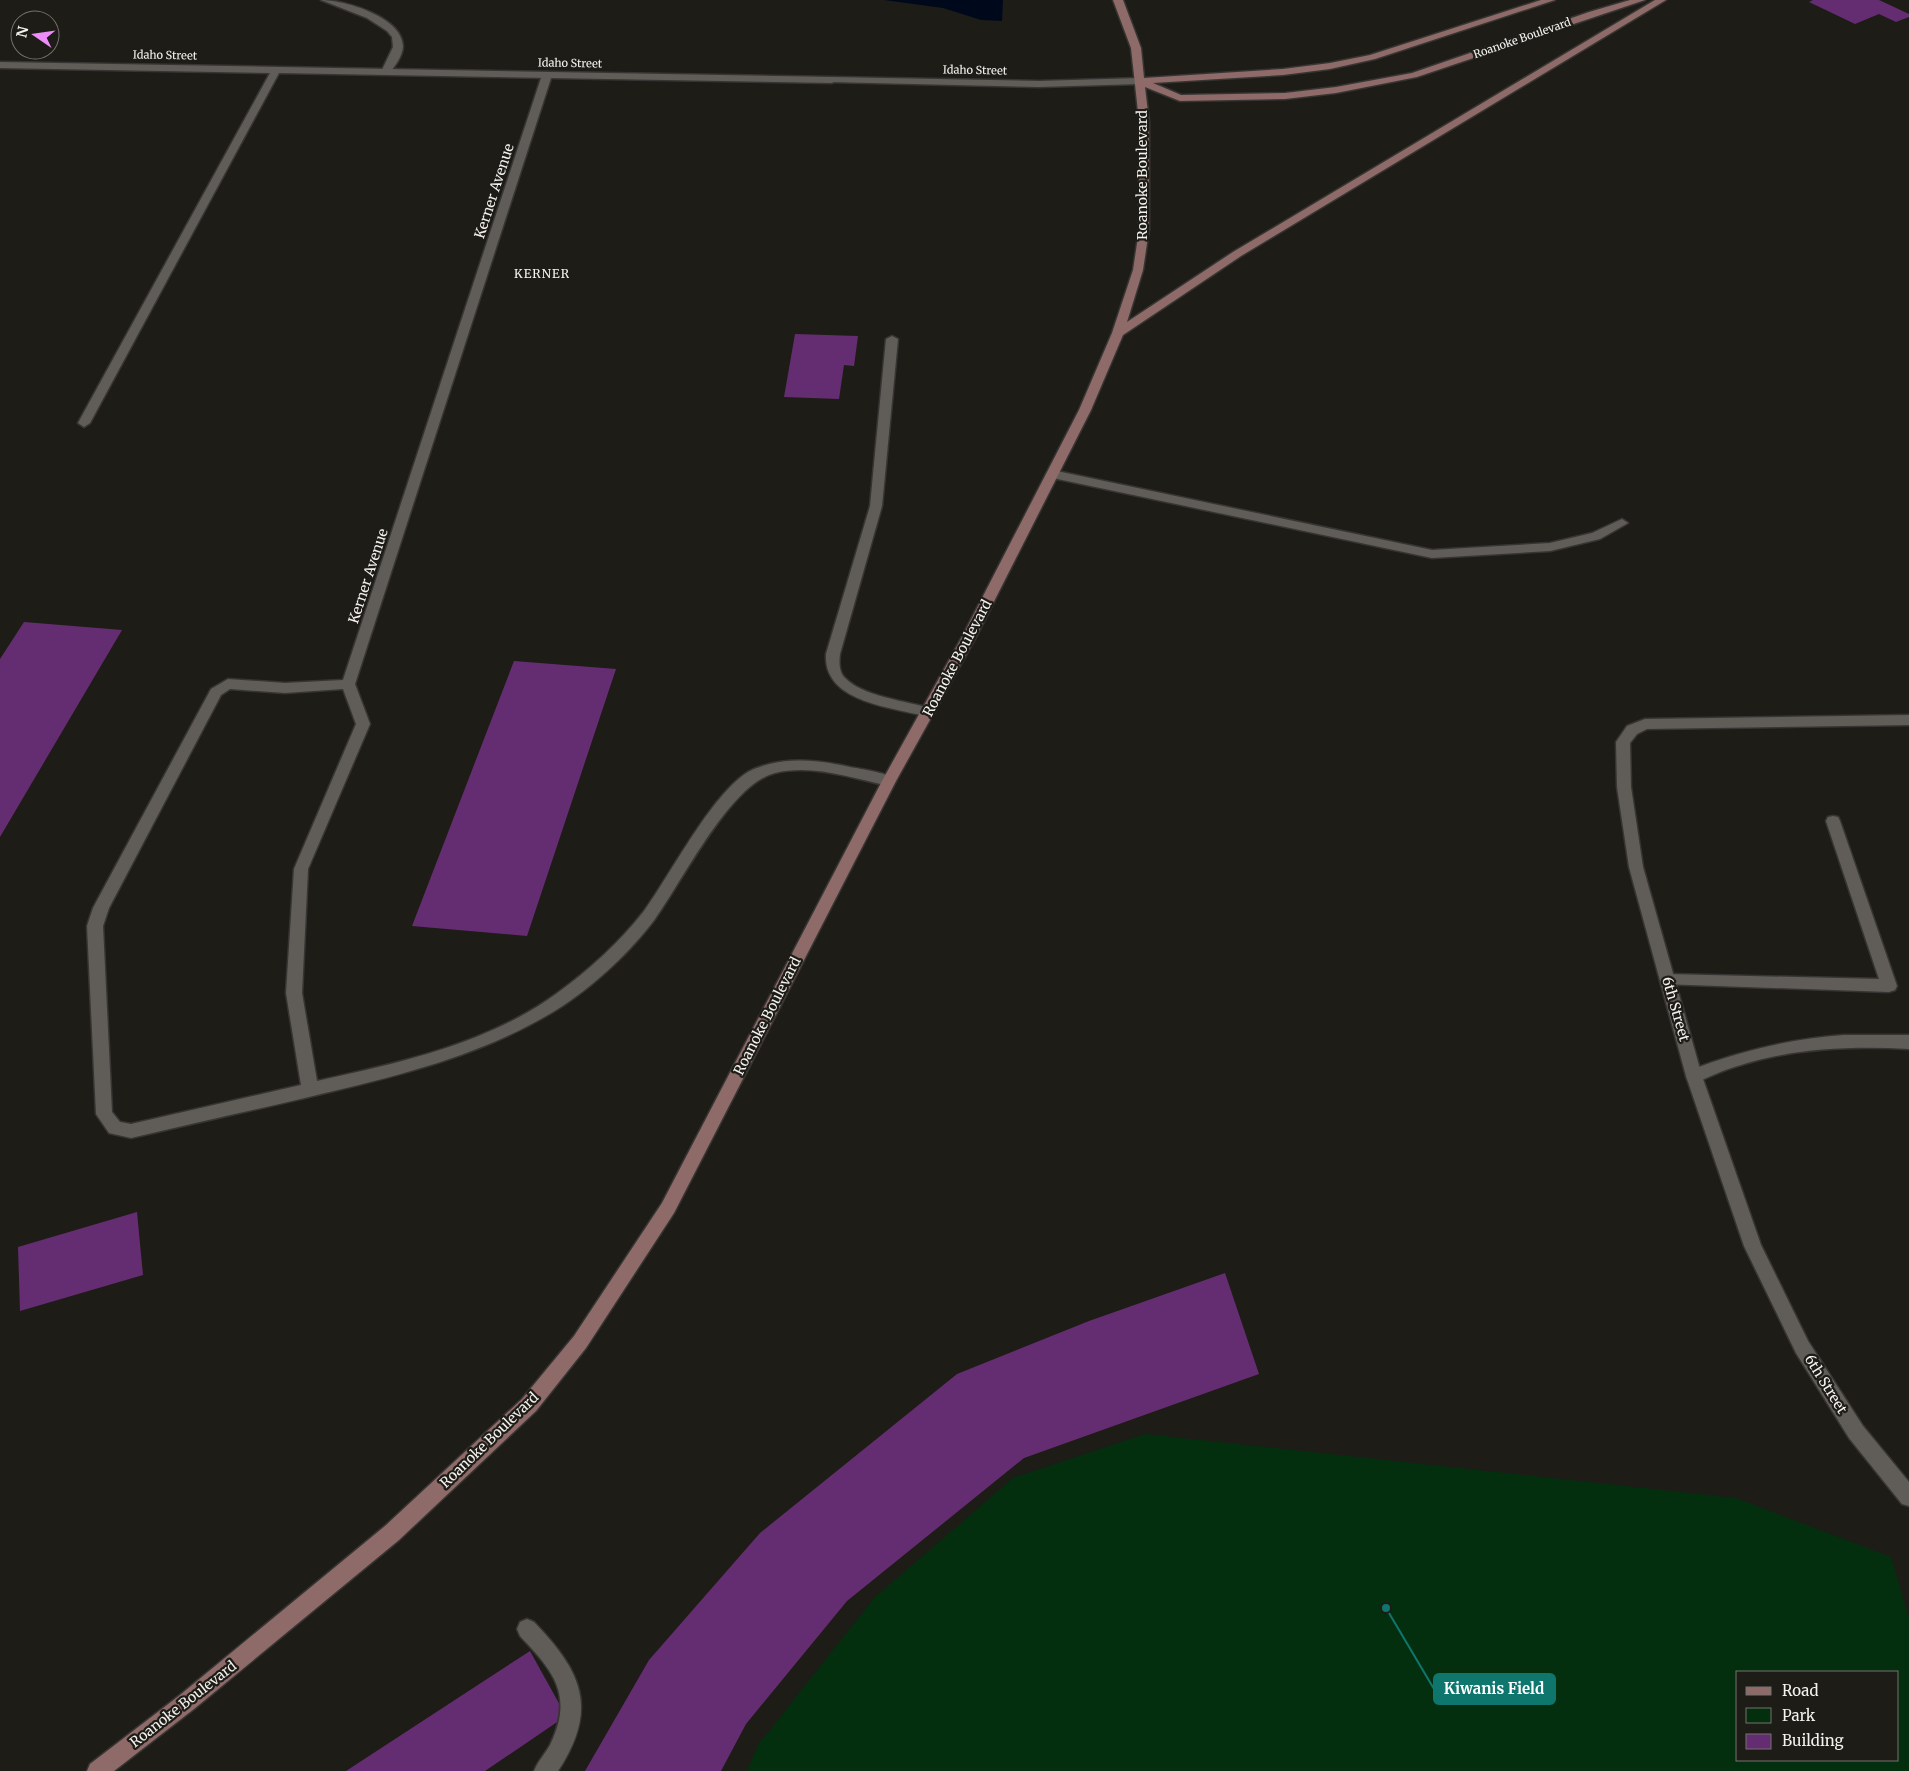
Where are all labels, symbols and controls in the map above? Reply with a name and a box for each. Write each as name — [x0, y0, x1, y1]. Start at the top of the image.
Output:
north arrow — [10, 10, 60, 60]
street label: Roanoke Boulevard — [1471, 15, 1573, 61]
text: N — [12, 25, 32, 39]
street label: Idaho Street — [133, 47, 198, 63]
street label: Idaho Street — [538, 55, 603, 71]
street label: Idaho Street — [943, 62, 1008, 78]
street label: Roanoke Boulevard — [1133, 109, 1151, 240]
street label: Kerner Avenue — [470, 141, 518, 241]
district label: KERNER — [514, 266, 570, 281]
street label: Kerner Avenue — [344, 526, 392, 626]
street label: Roanoke Boulevard — [919, 596, 996, 720]
street label: Roanoke Boulevard — [729, 953, 805, 1078]
street label: 6th Street — [1658, 975, 1694, 1044]
street label: 6th Street — [1801, 1351, 1851, 1417]
street label: Roanoke Boulevard — [436, 1388, 542, 1492]
street label: Roanoke Boulevard — [126, 1657, 240, 1751]
legend — [1736, 1671, 1899, 1761]
callout: Kiwanis Field — [1434, 1674, 1555, 1704]
text: Kiwanis Field — [1444, 1679, 1544, 1698]
text: Road — [1782, 1681, 1818, 1700]
text: Park — [1782, 1706, 1816, 1725]
text: Building — [1782, 1731, 1844, 1750]

